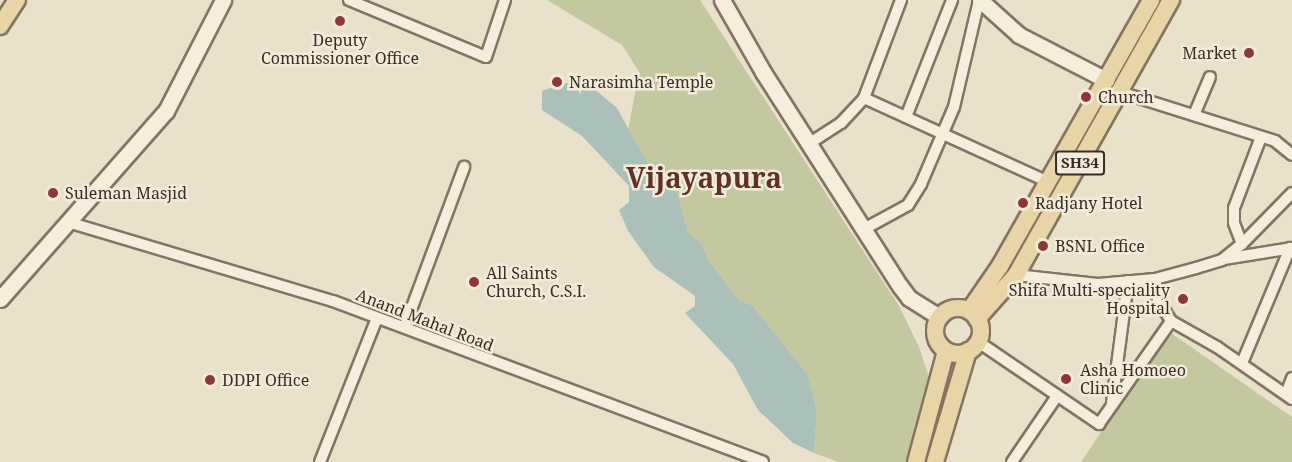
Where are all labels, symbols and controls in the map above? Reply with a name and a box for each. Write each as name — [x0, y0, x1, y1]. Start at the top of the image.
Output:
marker: Deputy Commissioner Office — [333, 14, 347, 28]
place label: Deputy Commissioner Office — [261, 30, 419, 68]
place label: Market — [1182, 43, 1237, 63]
marker: Market — [1242, 46, 1256, 60]
place label: Narasimha Temple — [569, 72, 713, 92]
marker: Narasimha Temple — [550, 75, 564, 89]
place label: Church — [1098, 87, 1154, 107]
marker: Church — [1079, 90, 1093, 104]
road number: SH34 — [1054, 151, 1106, 175]
district label: Vijayapura — [626, 160, 782, 194]
place label: Suleman Masjid — [65, 183, 187, 203]
marker: Suleman Masjid — [46, 186, 60, 200]
place label: Radjany Hotel — [1035, 193, 1142, 213]
marker: Radjany Hotel — [1016, 196, 1030, 210]
place label: BSNL Office — [1055, 236, 1145, 256]
marker: BSNL Office — [1036, 239, 1050, 253]
place label: All Saints Church, C.S.I. — [486, 263, 586, 301]
marker: All Saints Church, C.S.I. — [467, 275, 481, 289]
place label: Shifa Multi-speciality Hospital — [1009, 280, 1170, 318]
street label: Anand Mahal Road — [354, 285, 496, 355]
marker: Shifa Multi-speciality Hospital — [1174, 290, 1192, 308]
place label: Asha Homoeo Clinic — [1080, 360, 1186, 398]
place label: DDPI Office — [222, 370, 309, 390]
marker: Asha Homoeo Clinic — [1057, 370, 1075, 388]
marker: DDPI Office — [203, 373, 217, 387]

